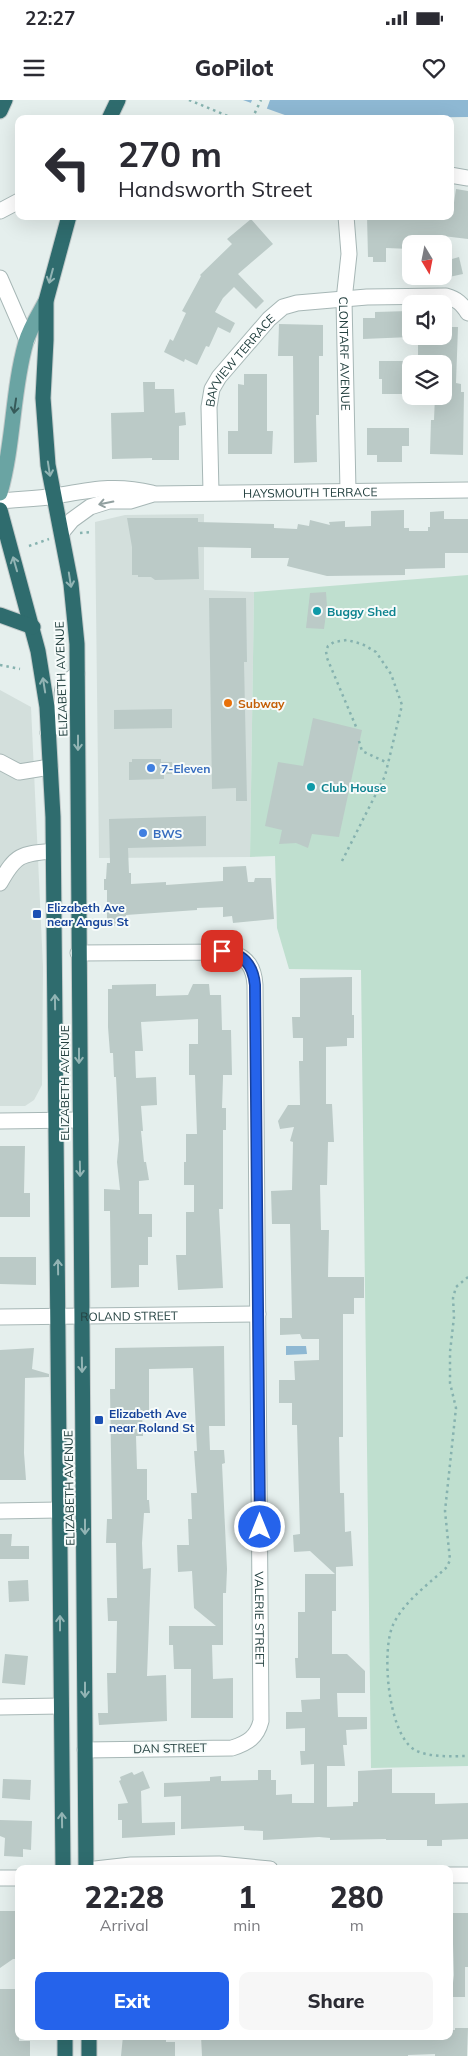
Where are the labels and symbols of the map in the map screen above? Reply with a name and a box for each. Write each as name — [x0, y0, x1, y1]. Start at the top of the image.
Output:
north arrow — [402, 235, 452, 285]
one-way arrow — [46, 268, 56, 284]
street label: CLONTARF AVENUE — [336, 296, 354, 411]
street label: BAYVIEW TERRACE — [202, 310, 278, 408]
one-way arrow — [10, 397, 20, 413]
one-way arrow — [44, 461, 54, 477]
street label: HAYSMOUTH TERRACE — [243, 484, 377, 500]
one-way arrow — [98, 499, 114, 508]
one-way arrow — [9, 556, 19, 572]
one-way arrow — [65, 572, 75, 588]
place label: Buggy Shed — [327, 604, 396, 619]
marker: Buggy Shed — [311, 605, 323, 617]
street label: ELIZABETH AVENUE — [51, 621, 71, 737]
one-way arrow — [38, 677, 48, 693]
place label: Subway — [238, 696, 285, 711]
marker: Subway — [222, 697, 234, 709]
one-way arrow — [73, 734, 83, 750]
place label: 7-Eleven — [161, 761, 210, 776]
marker: 7-Eleven — [145, 762, 157, 774]
place label: Club House — [321, 780, 387, 795]
marker: Club House — [305, 781, 317, 793]
place label: BWS — [153, 826, 182, 841]
marker: BWS — [137, 827, 149, 839]
place label: Elizabeth Ave near Angus St — [47, 900, 129, 929]
marker: Elizabeth Ave near Angus St — [31, 908, 43, 920]
pin — [201, 930, 243, 972]
one-way arrow — [50, 994, 60, 1010]
street label: ELIZABETH AVENUE — [57, 1025, 72, 1141]
one-way arrow — [74, 1048, 84, 1064]
one-way arrow — [75, 1160, 85, 1177]
one-way arrow — [53, 1260, 62, 1276]
street label: ROLAND STREET — [80, 1307, 179, 1324]
one-way arrow — [77, 1356, 87, 1373]
place label: Elizabeth Ave near Roland St — [109, 1406, 195, 1435]
marker: Elizabeth Ave near Roland St — [93, 1414, 105, 1426]
street label: ELIZABETH AVENUE — [60, 1430, 78, 1546]
position arrow — [233, 1500, 285, 1552]
one-way arrow — [80, 1519, 90, 1535]
street label: VALERIE STREET — [252, 1571, 268, 1668]
one-way arrow — [55, 1615, 65, 1631]
one-way arrow — [80, 1682, 90, 1698]
street label: DAN STREET — [133, 1740, 208, 1756]
one-way arrow — [57, 1812, 67, 1828]

